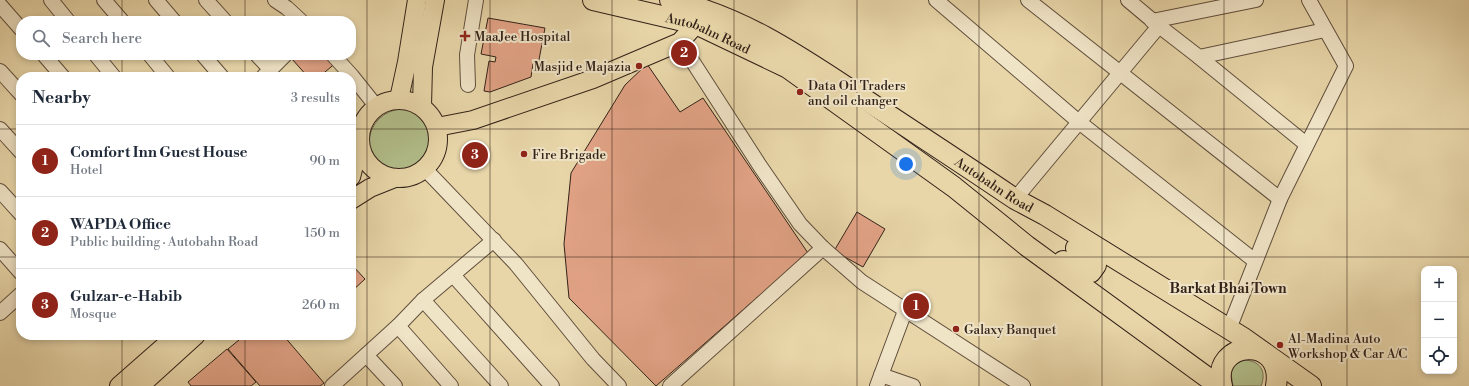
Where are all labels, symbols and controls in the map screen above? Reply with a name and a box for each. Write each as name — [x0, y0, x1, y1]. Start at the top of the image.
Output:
street label: Autobahn Road — [663, 10, 753, 58]
search box — [16, 16, 356, 60]
icon: search — [30, 27, 52, 49]
text: Search here — [62, 29, 142, 48]
place label: MaaJee Hospital — [474, 29, 570, 45]
marker: MaaJee Hospital — [459, 30, 471, 42]
pin: 2 — [671, 38, 697, 68]
place label: Masjid e Majazia — [533, 59, 631, 75]
marker: Masjid e Majazia — [634, 61, 644, 71]
place label: Data Oil Traders and oil changer — [808, 78, 906, 109]
text: Nearby — [32, 87, 91, 109]
marker: Data Oil Traders and oil changer — [795, 87, 805, 97]
text: 3 results — [291, 90, 340, 106]
pin: 3 — [462, 140, 488, 170]
text: Comfort Inn Guest House — [70, 143, 248, 162]
place label: Fire Brigade — [532, 147, 606, 163]
marker: Fire Brigade — [519, 149, 529, 159]
text: 1 — [42, 153, 48, 169]
text: 90 m — [309, 153, 340, 169]
street label: Autobahn Road — [951, 153, 1036, 217]
your location — [896, 154, 916, 174]
text: Hotel — [70, 162, 103, 178]
text: WAPDA Office — [70, 215, 171, 234]
text: 2 — [41, 225, 49, 241]
text: 150 m — [305, 225, 340, 241]
text: Public building · Autobahn Road — [70, 234, 258, 250]
map controls — [1421, 266, 1457, 374]
button: + — [1421, 266, 1457, 302]
district label: Barkat Bhai Town — [1170, 280, 1287, 298]
text: Gulzar-e-Habib — [70, 287, 182, 306]
pin: 1 — [903, 291, 929, 321]
text: 3 — [41, 297, 49, 313]
text: 260 m — [302, 297, 340, 313]
button: − — [1421, 302, 1457, 338]
text: Mosque — [70, 306, 117, 322]
place label: Galaxy Banquet — [964, 322, 1057, 338]
marker: Galaxy Banquet — [951, 324, 961, 334]
place label: Al-Madina Auto Workshop & Car A/C — [1287, 331, 1407, 362]
button: locate — [1421, 338, 1457, 374]
marker: Al-Madina Auto Workshop & Car A/C — [1275, 340, 1285, 350]

